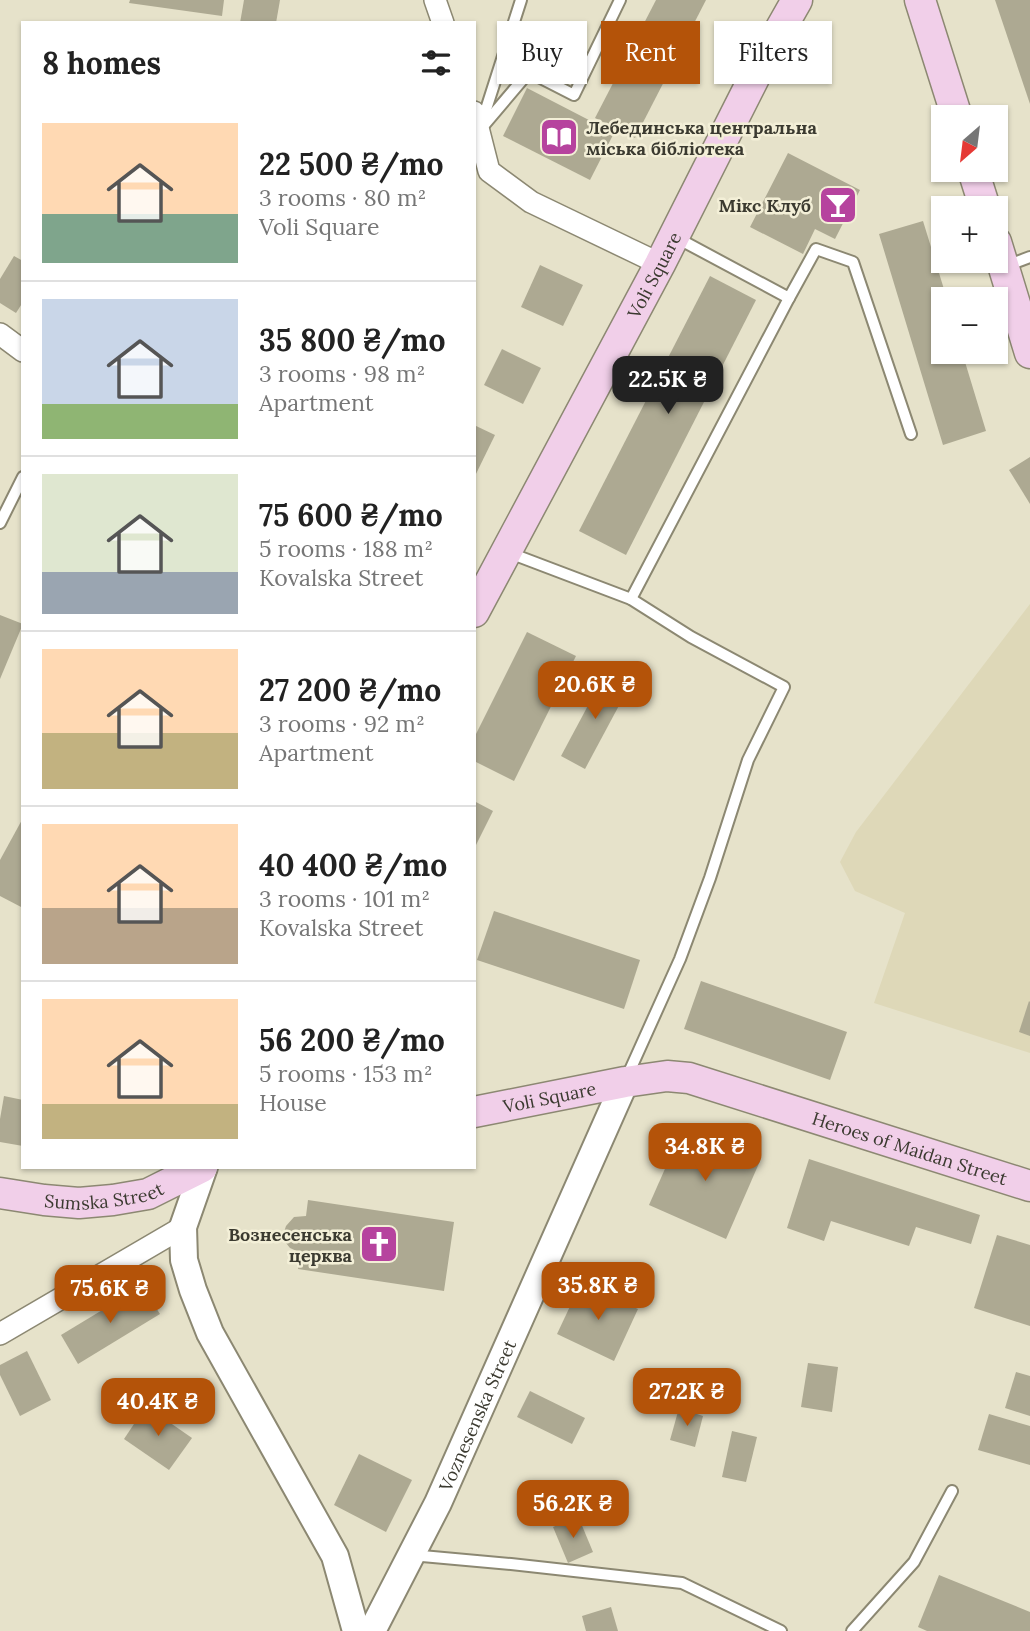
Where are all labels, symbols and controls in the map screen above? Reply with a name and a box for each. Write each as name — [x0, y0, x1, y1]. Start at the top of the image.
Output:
chip: Buy — [497, 21, 587, 84]
chip: Rent — [601, 21, 700, 84]
chip: Filters — [714, 21, 832, 84]
text: 8 homes — [42, 44, 161, 82]
icon: filters — [417, 44, 455, 82]
north arrow — [931, 105, 1008, 182]
map controls — [931, 105, 1008, 364]
library icon: Лебединська центральна міська бібліотека — [538, 116, 580, 158]
place label: Лебединська центральна міська бібліотека — [586, 116, 817, 160]
text: 22 500 ₴/mo — [259, 145, 443, 183]
icon: home — [98, 151, 182, 235]
text: 3 rooms · 80 m² — [259, 183, 426, 212]
bar icon: Мікс Клуб — [817, 184, 859, 226]
place label: Мікс Клуб — [718, 194, 811, 217]
button: + — [931, 196, 1008, 273]
text: Voli Square — [259, 212, 380, 241]
street label: Voli Square — [621, 228, 686, 323]
button: − — [931, 287, 1008, 364]
text: 35 800 ₴/mo — [259, 321, 445, 359]
icon: home — [98, 327, 182, 411]
pin: 22.5K ₴ — [603, 356, 733, 416]
text: 3 rooms · 98 m² — [259, 359, 425, 388]
text: 22.5K ₴ — [628, 364, 708, 393]
text: Apartment — [259, 388, 374, 417]
text: 75 600 ₴/mo — [259, 496, 443, 534]
icon: home — [98, 502, 182, 586]
text: 5 rooms · 188 m² — [259, 534, 433, 563]
text: Kovalska Street — [259, 563, 423, 592]
pin: 20.6K ₴ — [530, 662, 660, 721]
text: 20.6K ₴ — [554, 669, 636, 698]
text: 27 200 ₴/mo — [259, 671, 441, 709]
icon: home — [98, 677, 182, 761]
text: 3 rooms · 92 m² — [259, 709, 425, 738]
text: Apartment — [259, 738, 374, 767]
text: 40 400 ₴/mo — [259, 846, 447, 884]
icon: home — [98, 852, 182, 936]
text: 3 rooms · 101 m² — [259, 884, 430, 913]
text: Kovalska Street — [259, 913, 423, 942]
text: 56 200 ₴/mo — [259, 1021, 445, 1059]
icon: home — [98, 1027, 182, 1111]
text: 5 rooms · 153 m² — [259, 1059, 433, 1088]
street label: Voli Square — [500, 1076, 598, 1118]
text: House — [259, 1088, 327, 1117]
street label: Heroes of Maidan Street — [809, 1106, 1010, 1190]
pin: 34.8K ₴ — [640, 1124, 770, 1183]
text: 34.8K ₴ — [664, 1131, 746, 1160]
street label: Sumska Street — [43, 1177, 167, 1215]
place label: Вознесенська церква — [228, 1223, 353, 1267]
church icon: Вознесенська церква — [358, 1223, 400, 1265]
pin: 35.8K ₴ — [533, 1262, 663, 1322]
pin: 75.6K ₴ — [45, 1266, 175, 1325]
text: 35.8K ₴ — [558, 1270, 638, 1299]
text: 75.6K ₴ — [71, 1273, 149, 1302]
street label: Voznesenska Street — [433, 1336, 521, 1496]
pin: 27.2K ₴ — [622, 1368, 752, 1428]
text: 27.2K ₴ — [649, 1376, 725, 1405]
pin: 40.4K ₴ — [93, 1378, 223, 1438]
text: 40.4K ₴ — [117, 1386, 199, 1415]
pin: 56.2K ₴ — [508, 1480, 638, 1540]
text: 56.2K ₴ — [533, 1488, 613, 1517]

